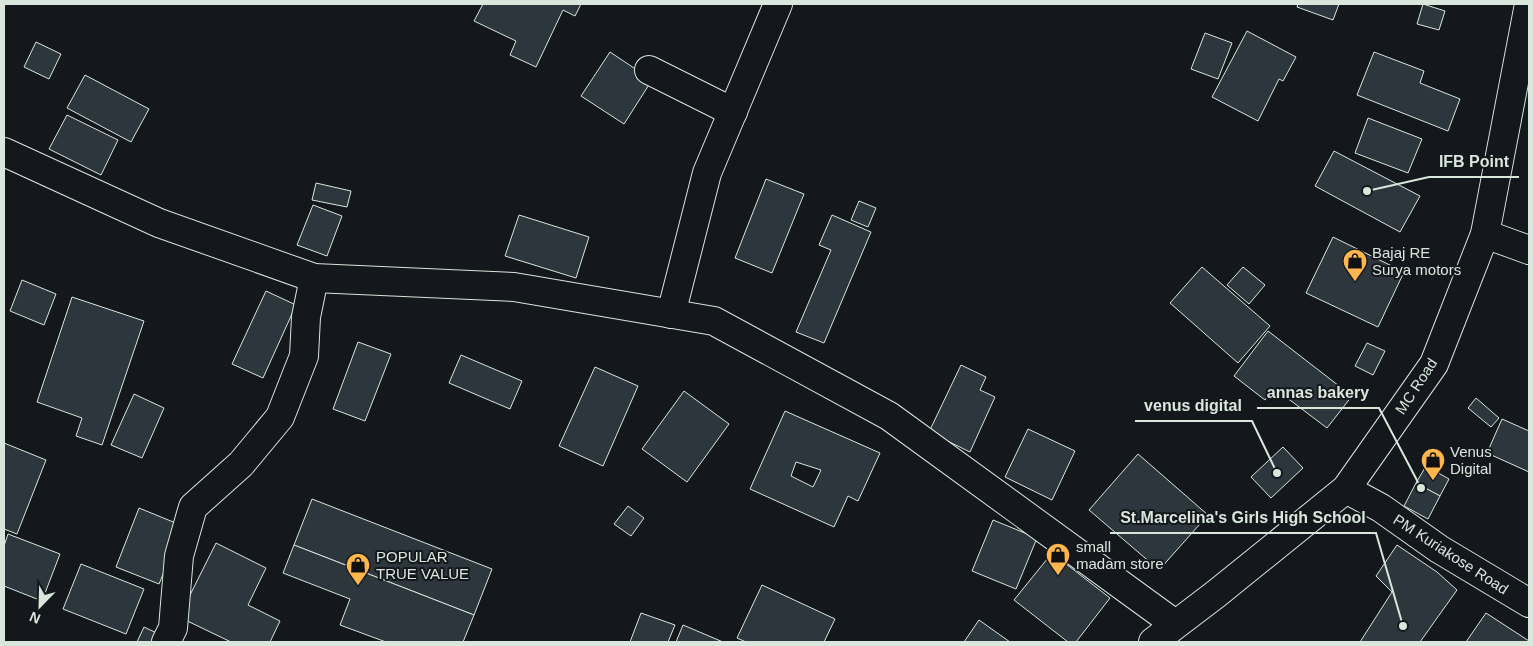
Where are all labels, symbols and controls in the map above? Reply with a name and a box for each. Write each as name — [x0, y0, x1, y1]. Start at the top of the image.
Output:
callout: IFB Point — [1429, 146, 1519, 177]
text: IFB Point — [1439, 153, 1510, 170]
place label: Bajaj RE Surya motors — [1372, 244, 1461, 278]
shop icon: Bajaj RE Surya motors — [1342, 248, 1368, 282]
street label: MC Road — [1392, 355, 1440, 417]
callout: annas bakery — [1257, 377, 1379, 408]
text: annas bakery — [1267, 384, 1369, 401]
callout: venus digital — [1135, 390, 1252, 421]
text: venus digital — [1144, 397, 1242, 414]
place label: Venus Digital — [1450, 443, 1492, 477]
shop icon: Venus Digital — [1420, 447, 1446, 481]
callout: St.Marcelina's Girls High School — [1110, 502, 1376, 533]
text: St.Marcelina's Girls High School — [1120, 509, 1366, 526]
street label: PM Kuriakose Road — [1390, 511, 1512, 597]
place label: small madam store — [1076, 538, 1164, 572]
shop icon: small madam store — [1045, 542, 1071, 576]
place label: POPULAR TRUE VALUE — [376, 548, 469, 582]
shop icon: POPULAR TRUE VALUE — [345, 552, 371, 586]
north arrow — [15, 581, 65, 631]
text: N — [27, 609, 43, 627]

